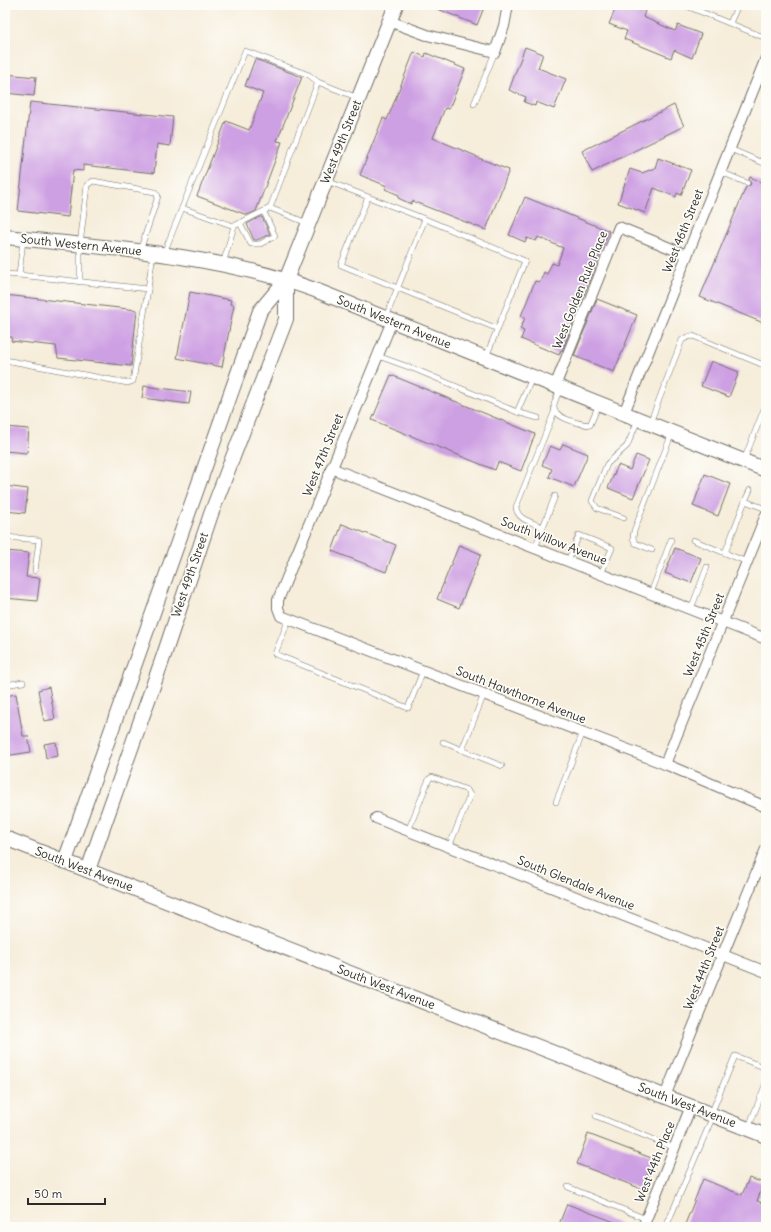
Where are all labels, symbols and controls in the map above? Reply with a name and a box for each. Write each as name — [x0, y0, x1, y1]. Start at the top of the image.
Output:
street label: West 49th Street — [317, 98, 364, 186]
street label: West 46th Street — [659, 187, 706, 275]
street label: West Golden Rule Place — [549, 228, 610, 351]
street label: South Western Avenue — [20, 231, 142, 258]
street label: South Western Avenue — [335, 292, 454, 351]
street label: West 47th Street — [299, 411, 346, 498]
street label: South Willow Avenue — [499, 513, 609, 568]
street label: West 49th Street — [168, 530, 211, 619]
street label: West 45th Street — [680, 591, 727, 679]
street label: South Hawthorne Avenue — [454, 663, 588, 726]
street label: South West Avenue — [33, 843, 135, 894]
street label: South Glendale Avenue — [515, 852, 637, 913]
street label: West 44th Street — [680, 924, 727, 1012]
street label: South West Avenue — [335, 961, 437, 1012]
street label: South West Avenue — [636, 1079, 738, 1130]
street label: West 44th Place — [631, 1119, 678, 1205]
scale bar — [28, 1180, 105, 1206]
text: 50 m — [34, 1186, 63, 1201]

